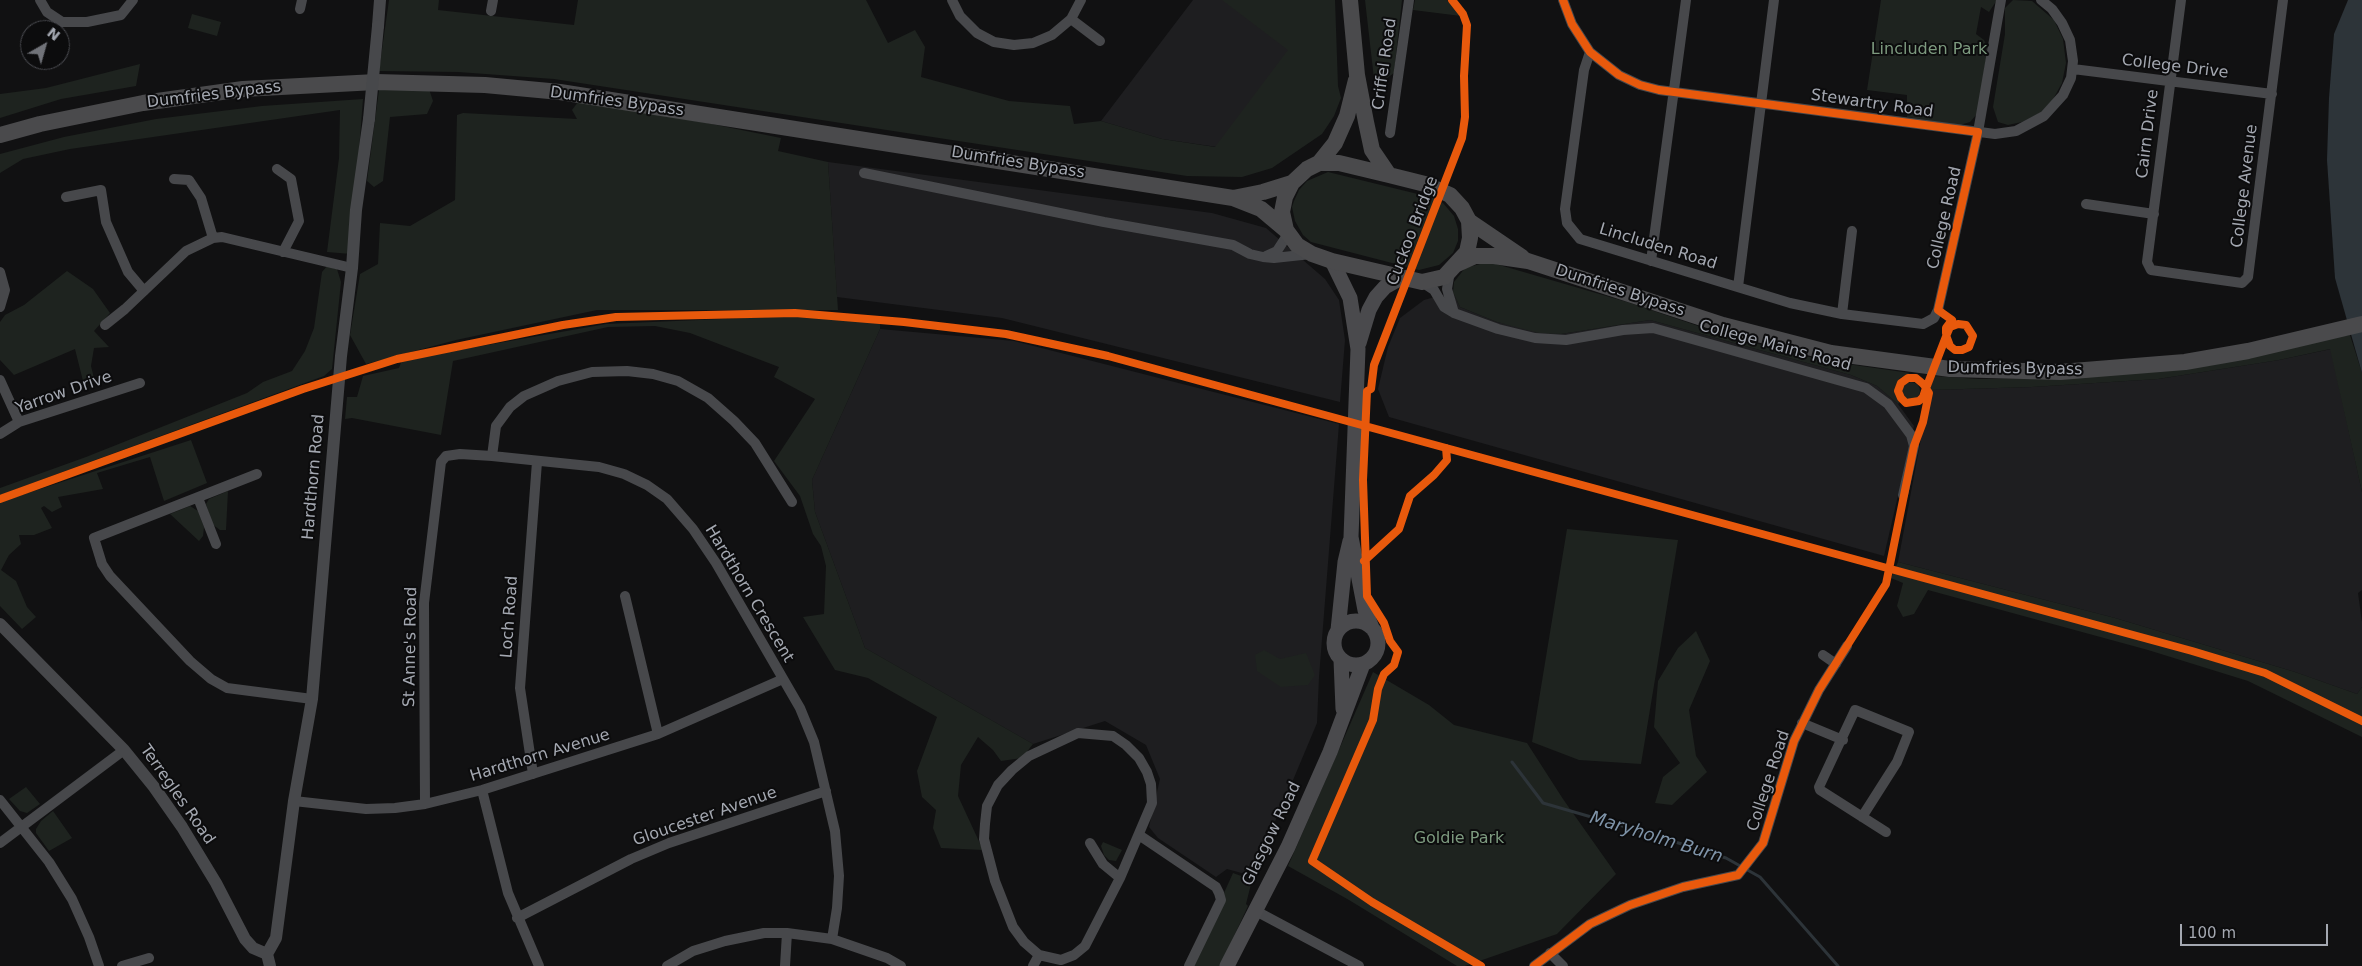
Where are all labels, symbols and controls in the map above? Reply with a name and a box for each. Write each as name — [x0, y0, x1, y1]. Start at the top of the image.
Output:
street label: Criffel Road — [1369, 17, 1401, 111]
north arrow — [20, 20, 70, 70]
text: N — [44, 24, 63, 44]
park label: Lincluden Park — [1871, 40, 1987, 60]
street label: College Drive — [2121, 51, 2229, 83]
street label: Dumfries Bypass — [146, 77, 282, 113]
street label: Dumfries Bypass — [549, 83, 685, 121]
street label: Stewartry Road — [1810, 86, 1934, 122]
street label: Cairn Drive — [2133, 88, 2163, 180]
street label: College Avenue — [2228, 123, 2262, 249]
street label: Dumfries Bypass — [950, 143, 1086, 183]
street label: College Road — [1924, 165, 1966, 271]
street label: Cuckoo Bridge — [1383, 174, 1443, 288]
street label: Lincluden Road — [1597, 220, 1719, 274]
street label: Dumfries Bypass — [1553, 261, 1687, 321]
street label: College Mains Road — [1697, 316, 1853, 376]
street label: Dumfries Bypass — [1947, 358, 2083, 380]
street label: Yarrow Drive — [13, 368, 115, 418]
street label: Hardthorn Road — [299, 413, 329, 541]
street label: Hardthorn Crescent — [700, 522, 798, 666]
street label: Loch Road — [498, 575, 522, 659]
street label: St Anne's Road — [400, 587, 422, 707]
street label: Hardthorn Avenue — [468, 726, 612, 786]
street label: College Road — [1744, 728, 1794, 834]
street label: Terregles Road — [136, 741, 218, 849]
street label: Glasgow Road — [1239, 779, 1305, 889]
street label: Gloucester Avenue — [630, 783, 780, 851]
water label: Maryholm Burn — [1587, 808, 1725, 868]
park label: Goldie Park — [1414, 829, 1504, 849]
scale bar — [2182, 914, 2330, 946]
text: 100 m — [2188, 924, 2236, 942]

